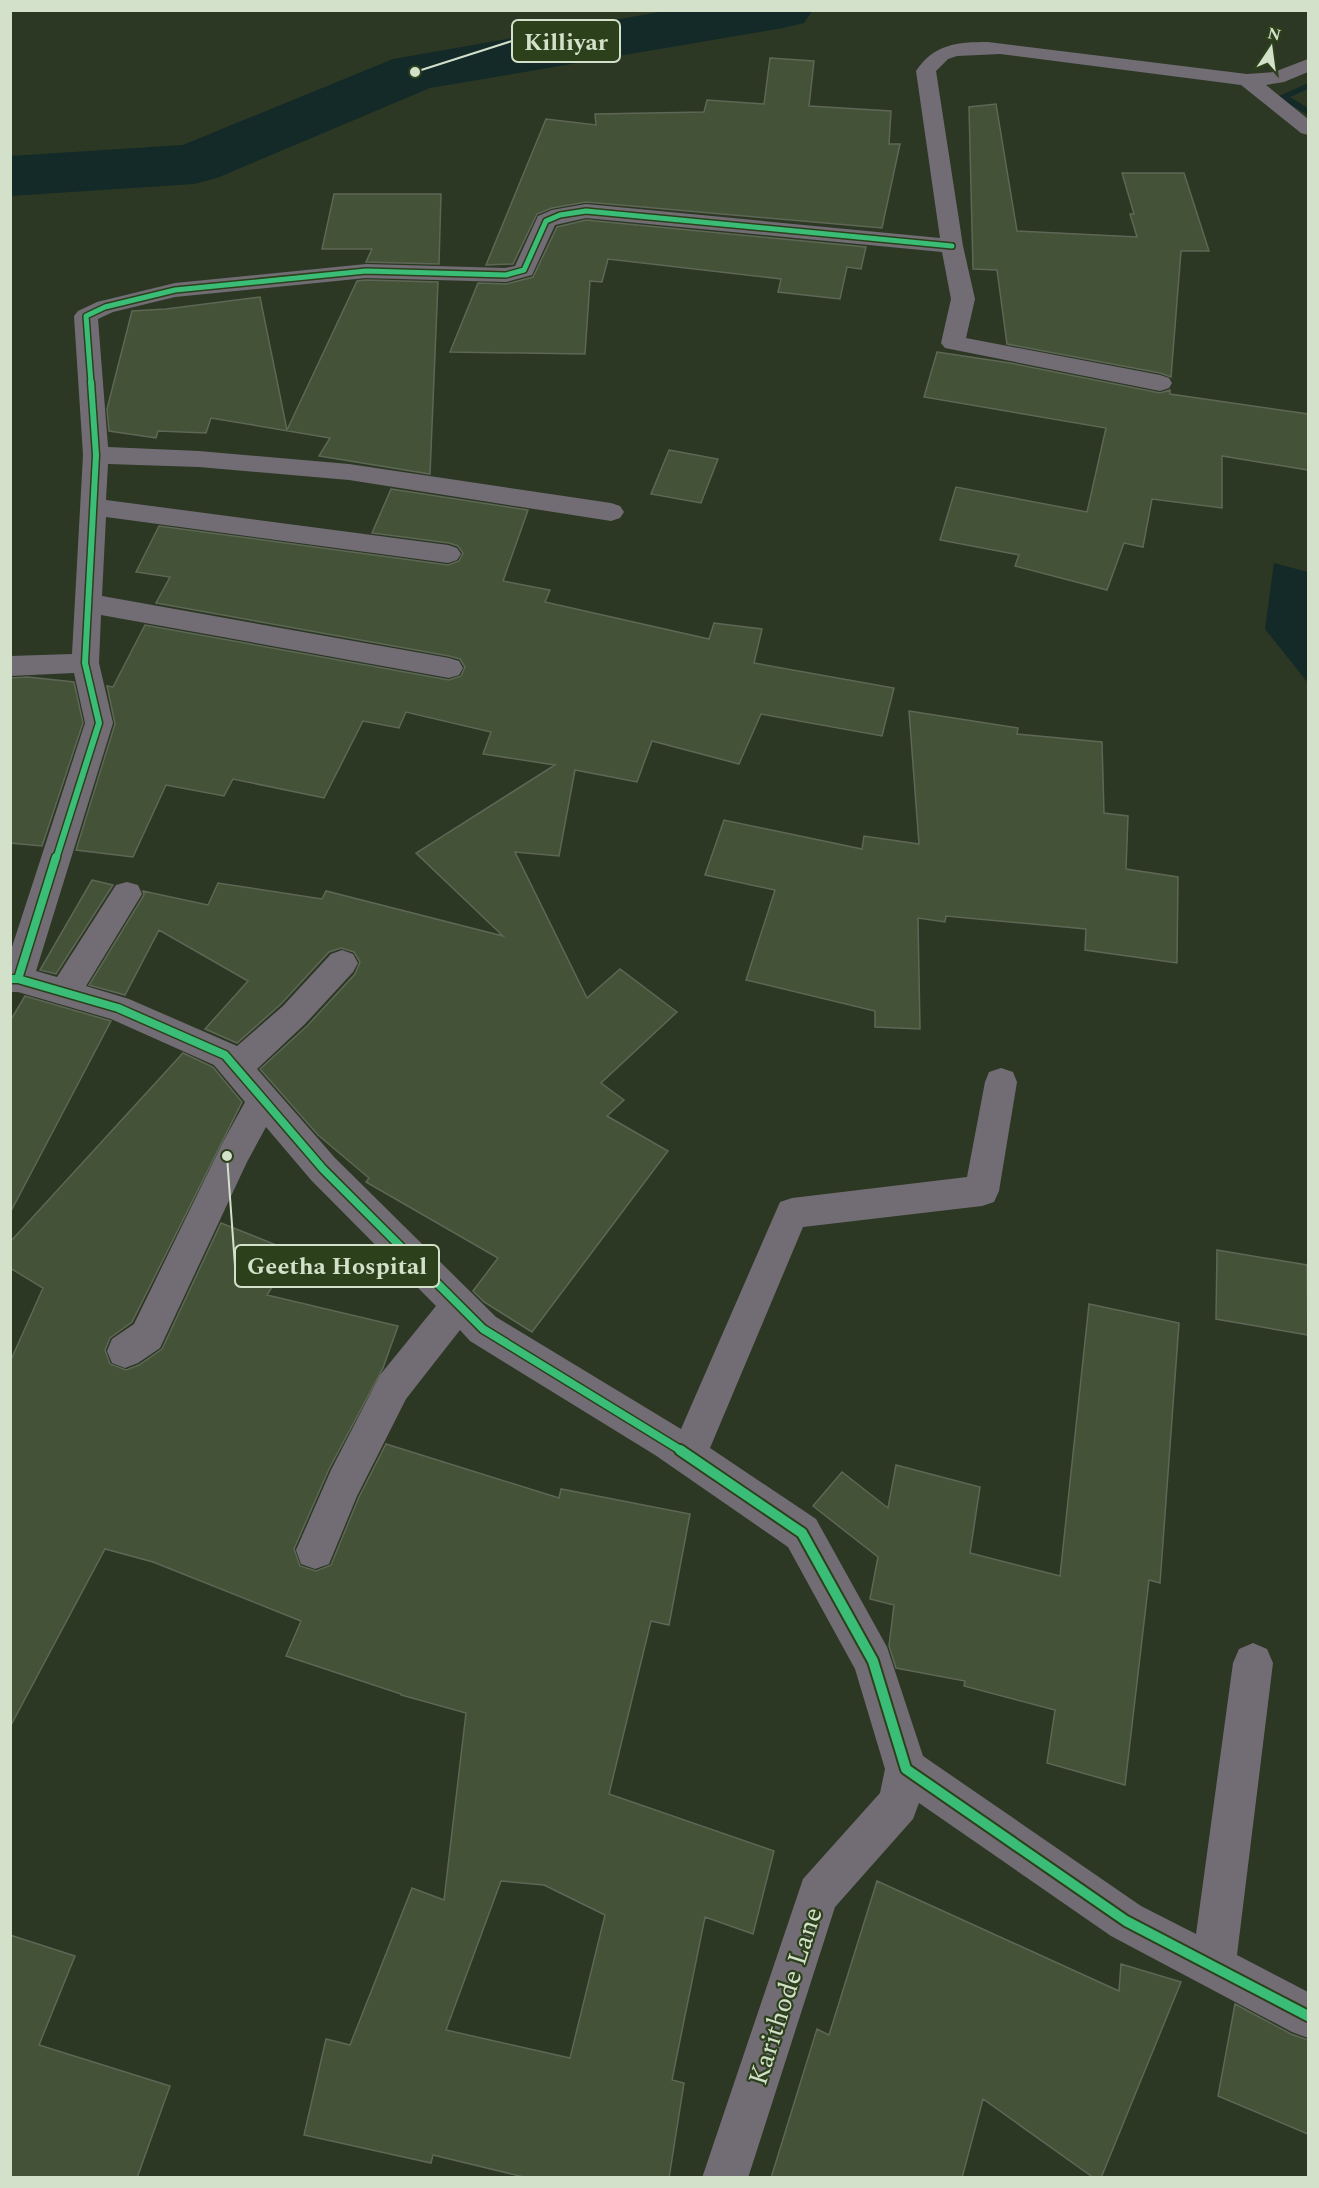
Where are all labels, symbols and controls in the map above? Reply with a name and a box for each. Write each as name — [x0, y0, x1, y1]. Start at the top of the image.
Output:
north arrow — [1241, 18, 1301, 78]
callout: Killiyar — [512, 20, 620, 62]
text: N — [1265, 21, 1283, 48]
text: Killiyar — [524, 25, 609, 61]
callout: Geetha Hospital — [235, 1245, 439, 1287]
text: Geetha Hospital — [247, 1249, 427, 1285]
street label: Karithode Lane — [737, 1902, 835, 2091]

